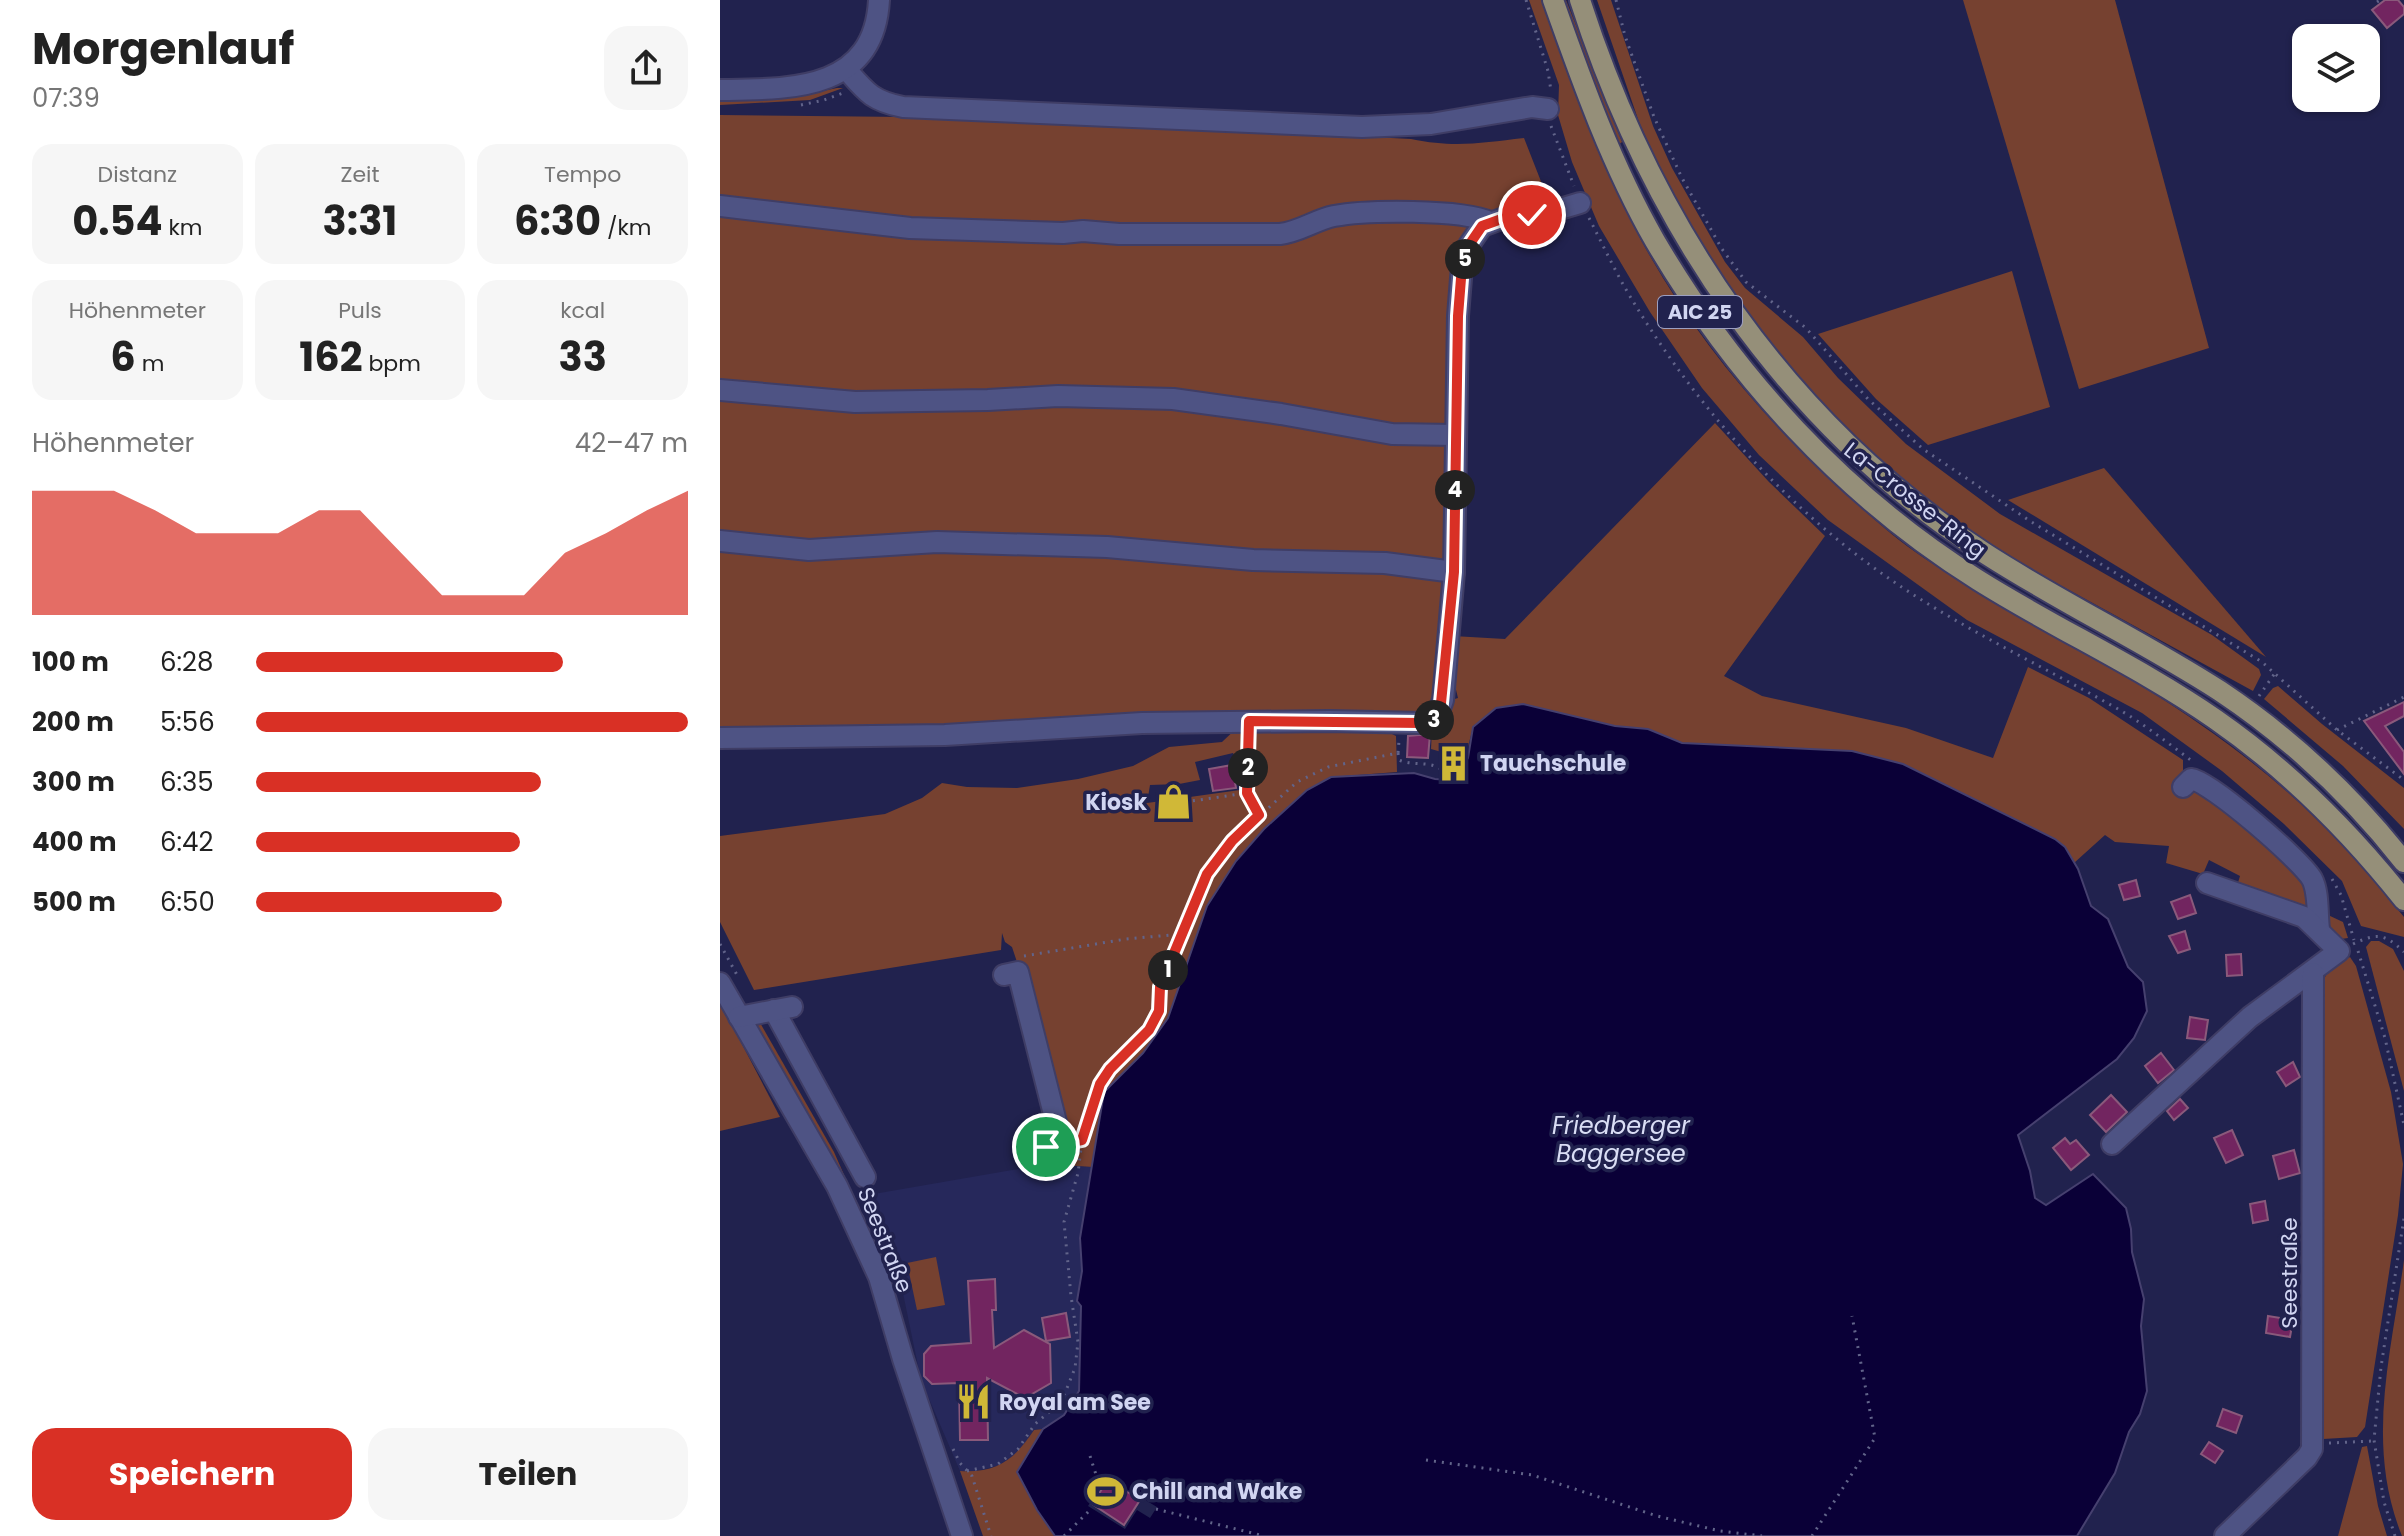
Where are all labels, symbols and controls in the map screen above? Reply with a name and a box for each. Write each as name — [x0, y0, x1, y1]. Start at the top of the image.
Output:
text: Morgenlauf — [32, 18, 294, 79]
map controls — [2292, 24, 2380, 112]
button: layers — [2292, 24, 2380, 112]
button: share — [604, 26, 688, 110]
text: 07:39 — [32, 80, 100, 116]
text: Distanz — [98, 159, 177, 190]
text: Zeit — [341, 159, 379, 190]
text: Tempo — [544, 159, 621, 190]
pin — [1498, 181, 1566, 249]
text: 0.54 — [72, 193, 163, 249]
text: 3:31 — [323, 193, 397, 249]
text: 6:30 — [514, 193, 601, 249]
icon: check — [1510, 193, 1554, 237]
text: km — [163, 212, 202, 243]
text: /km — [601, 212, 651, 243]
pin: 5 — [1445, 239, 1485, 279]
text: 5 — [1458, 243, 1472, 274]
text: Höhenmeter — [69, 295, 206, 326]
text: Puls — [338, 295, 382, 326]
text: kcal — [560, 295, 605, 326]
road number: AIC 25 — [1658, 296, 1742, 328]
text: 6 — [110, 329, 136, 385]
text: 162 — [299, 329, 363, 385]
text: 33 — [558, 329, 607, 385]
text: m — [136, 348, 164, 379]
text: bpm — [363, 348, 421, 379]
text: Höhenmeter — [32, 425, 194, 461]
text: 42–47 m — [575, 425, 688, 461]
street label: La-Crosse-Ring — [1838, 435, 1992, 565]
pin: 4 — [1435, 470, 1475, 510]
text: 4 — [1448, 474, 1462, 505]
text: 100 m — [32, 644, 109, 680]
text: 6:28 — [160, 644, 213, 680]
pin: 3 — [1414, 700, 1454, 740]
text: 200 m — [32, 704, 114, 740]
text: 5:56 — [160, 704, 215, 740]
text: 3 — [1427, 704, 1441, 735]
building icon: Tauchschule — [1435, 744, 1473, 782]
pin: 2 — [1228, 748, 1268, 788]
place label: Tauchschule — [1480, 748, 1626, 779]
text: 2 — [1242, 752, 1254, 783]
text: 300 m — [32, 764, 115, 800]
text: 6:35 — [160, 764, 214, 800]
shop icon: Kiosk — [1154, 783, 1192, 821]
place label: Kiosk — [1085, 787, 1147, 818]
text: 400 m — [32, 824, 117, 860]
text: 6:42 — [160, 824, 213, 860]
text: 500 m — [32, 884, 116, 920]
text: 6:50 — [160, 884, 215, 920]
pin: 1 — [1148, 950, 1188, 990]
text: 1 — [1164, 954, 1172, 985]
water label: Friedberger Baggersee — [1552, 1109, 1691, 1170]
pin — [1012, 1113, 1080, 1181]
icon: arrive — [1024, 1125, 1068, 1169]
street label: Seestraße — [850, 1183, 920, 1297]
street label: Seestraße — [2274, 1217, 2305, 1329]
restaurant icon: Royal am See — [954, 1383, 992, 1421]
place label: Royal am See — [999, 1387, 1151, 1418]
button: Speichern — [32, 1428, 352, 1520]
button: Teilen — [368, 1428, 688, 1520]
sports icon: Chill and Wake — [1087, 1472, 1125, 1510]
place label: Chill and Wake — [1132, 1476, 1302, 1507]

